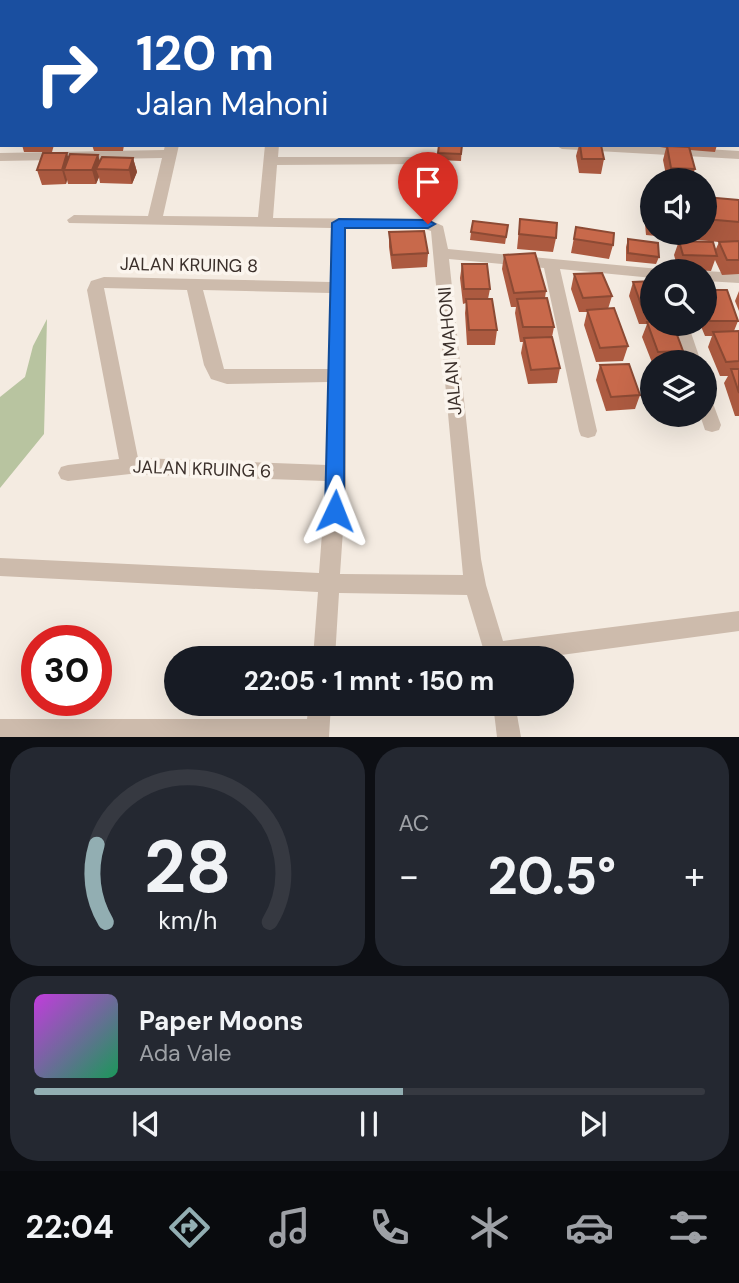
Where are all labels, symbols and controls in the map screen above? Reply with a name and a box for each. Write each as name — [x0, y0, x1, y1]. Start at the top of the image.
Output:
text: 120 m — [136, 21, 274, 85]
icon: right — [21, 28, 112, 119]
text: Jalan Mahoni — [136, 83, 329, 125]
pin — [398, 152, 458, 224]
icon: arrive — [409, 163, 447, 201]
map controls — [640, 168, 717, 427]
button: sound — [640, 168, 717, 245]
street label: JALAN KRUING 8 — [120, 252, 258, 278]
button: search — [640, 259, 717, 336]
street label: JALAN MAHONI — [432, 286, 468, 416]
button: layers — [640, 350, 717, 427]
street label: JALAN KRUING 6 — [132, 455, 272, 483]
position arrow — [298, 474, 372, 548]
speed limit sign: 30 — [21, 625, 112, 716]
text: 22:05 · 1 mnt · 150 m — [244, 664, 494, 698]
text: AC — [399, 808, 429, 838]
text: 28 — [143, 821, 231, 916]
text: 20.5° — [487, 842, 616, 910]
text: − — [399, 851, 419, 901]
text: + — [684, 851, 705, 901]
text: km/h — [158, 904, 217, 937]
text: Paper Moons — [139, 1004, 303, 1038]
text: Ada Vale — [139, 1038, 232, 1068]
icon: previous — [127, 1105, 165, 1143]
icon: pause — [350, 1105, 388, 1143]
icon: next — [574, 1105, 612, 1143]
icon: directions — [165, 1203, 214, 1252]
icon: music — [265, 1203, 314, 1252]
icon: phone — [365, 1203, 414, 1252]
icon: climate — [465, 1203, 514, 1252]
icon: car — [565, 1203, 614, 1252]
icon: filters — [664, 1203, 713, 1252]
text: 22:04 — [25, 1206, 114, 1248]

